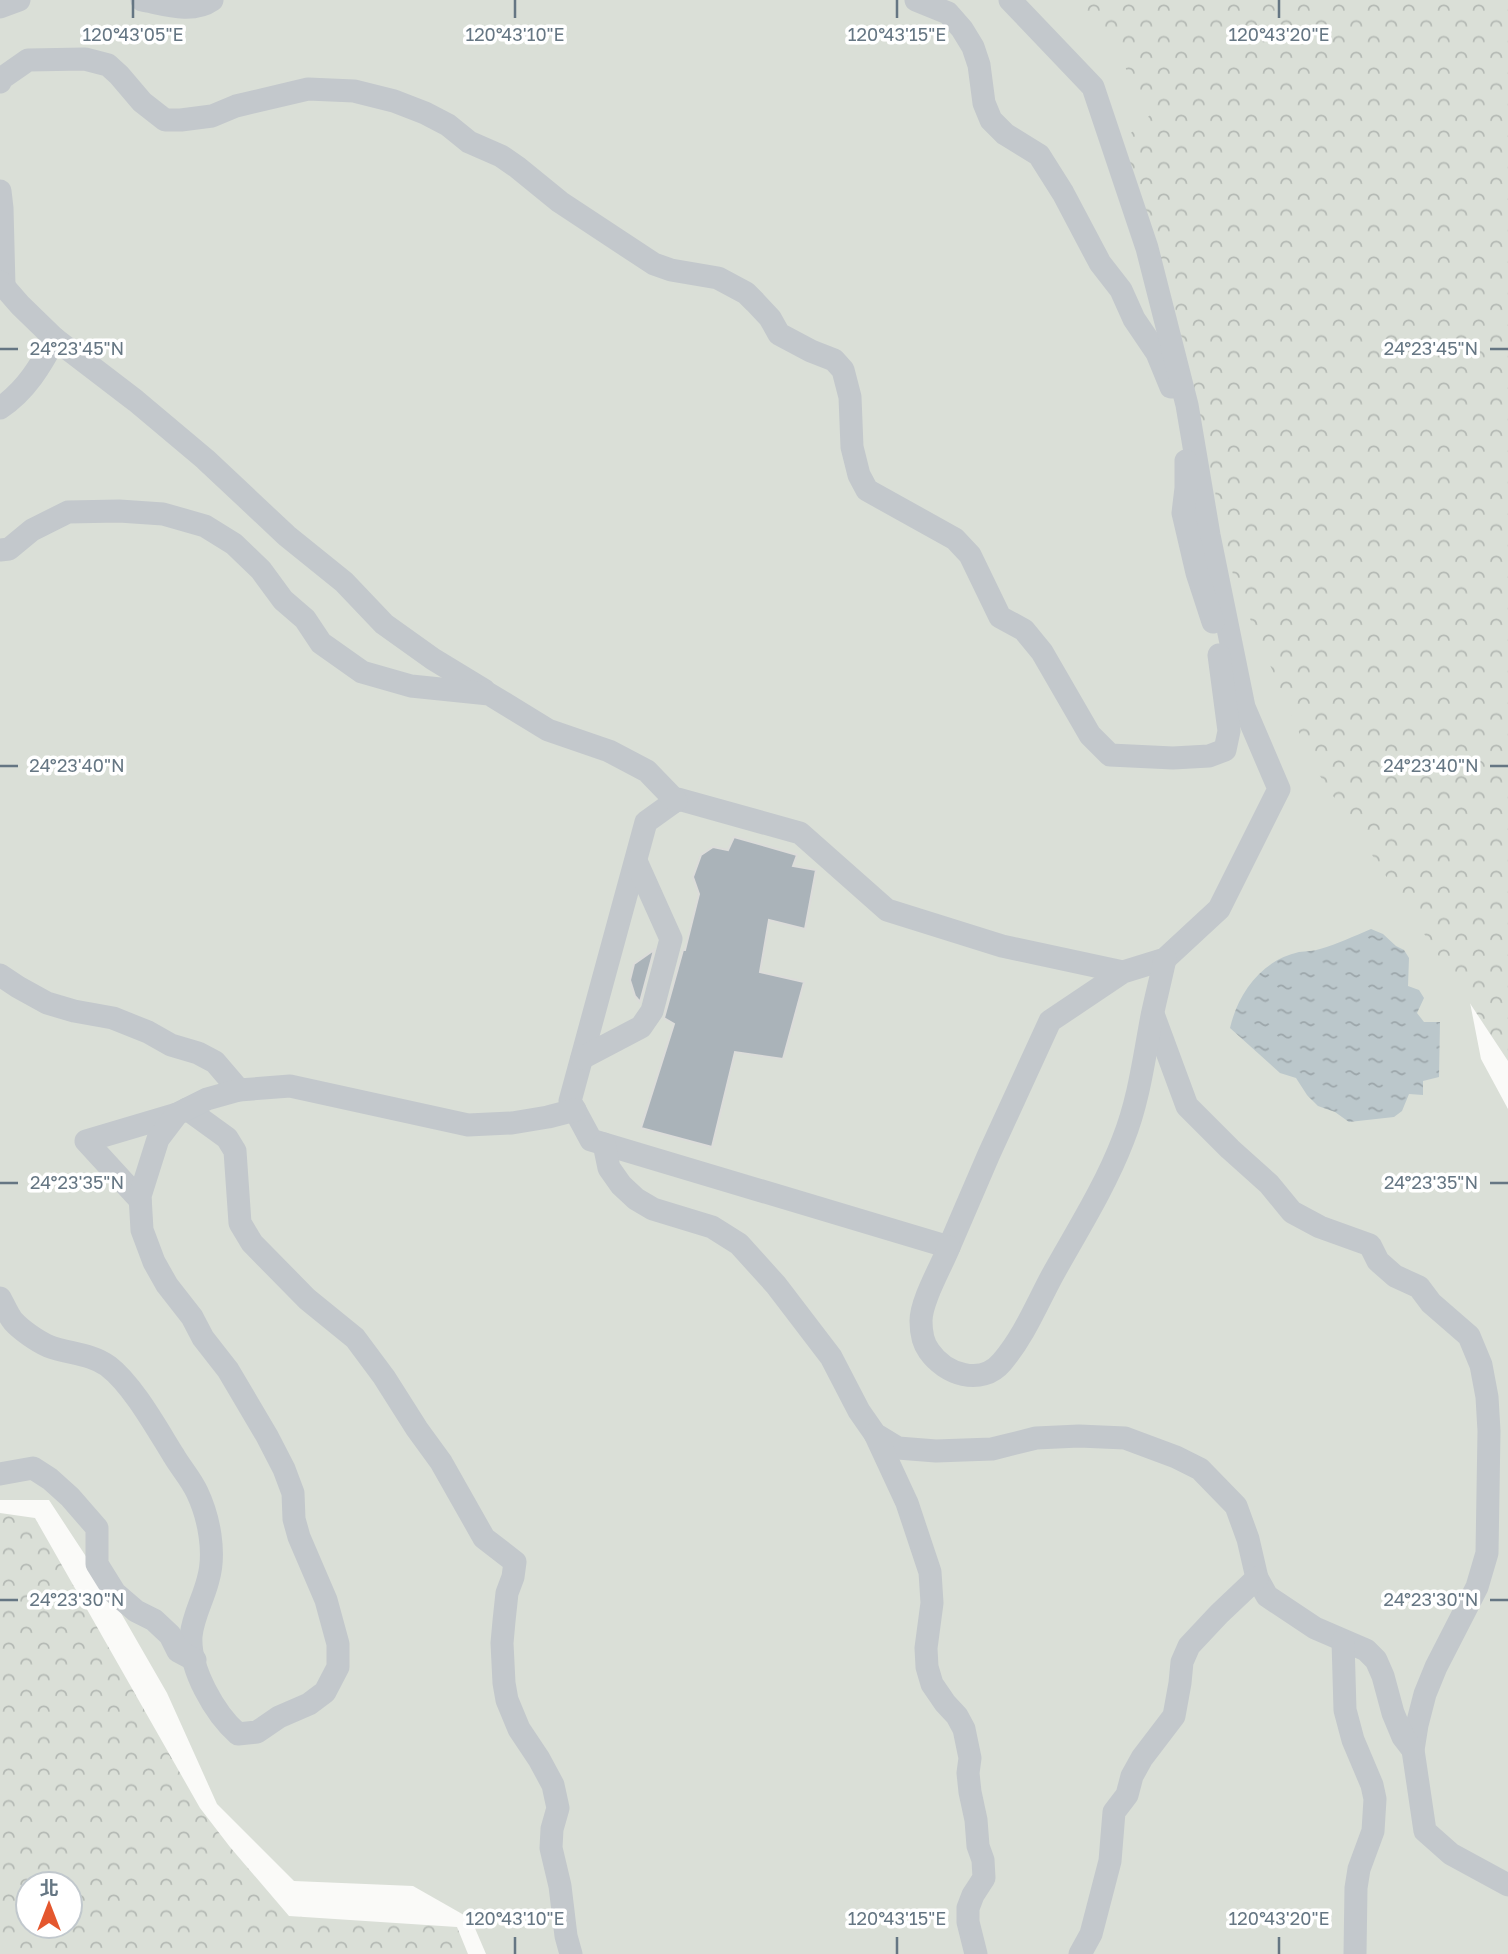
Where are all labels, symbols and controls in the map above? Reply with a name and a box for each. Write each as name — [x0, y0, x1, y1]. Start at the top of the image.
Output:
text: 120°43'05"E — [83, 23, 183, 45]
text: 120°43'10"E — [465, 23, 565, 45]
text: 120°43'15"E — [848, 23, 946, 45]
text: 120°43'20"E — [1229, 23, 1329, 45]
text: 24°23'45"N — [30, 337, 124, 359]
text: 24°23'45"N — [1384, 337, 1478, 359]
text: 24°23'40"N — [29, 754, 125, 776]
text: 24°23'40"N — [1383, 754, 1479, 776]
text: 24°23'35"N — [30, 1171, 124, 1193]
text: 24°23'35"N — [1384, 1171, 1478, 1193]
text: 24°23'30"N — [30, 1588, 124, 1610]
text: 24°23'30"N — [1384, 1588, 1478, 1610]
north arrow — [14, 1870, 84, 1940]
text: 北 — [39, 1876, 59, 1899]
text: 120°43'10"E — [465, 1907, 565, 1929]
text: 120°43'15"E — [848, 1907, 946, 1929]
text: 120°43'20"E — [1229, 1907, 1329, 1929]

